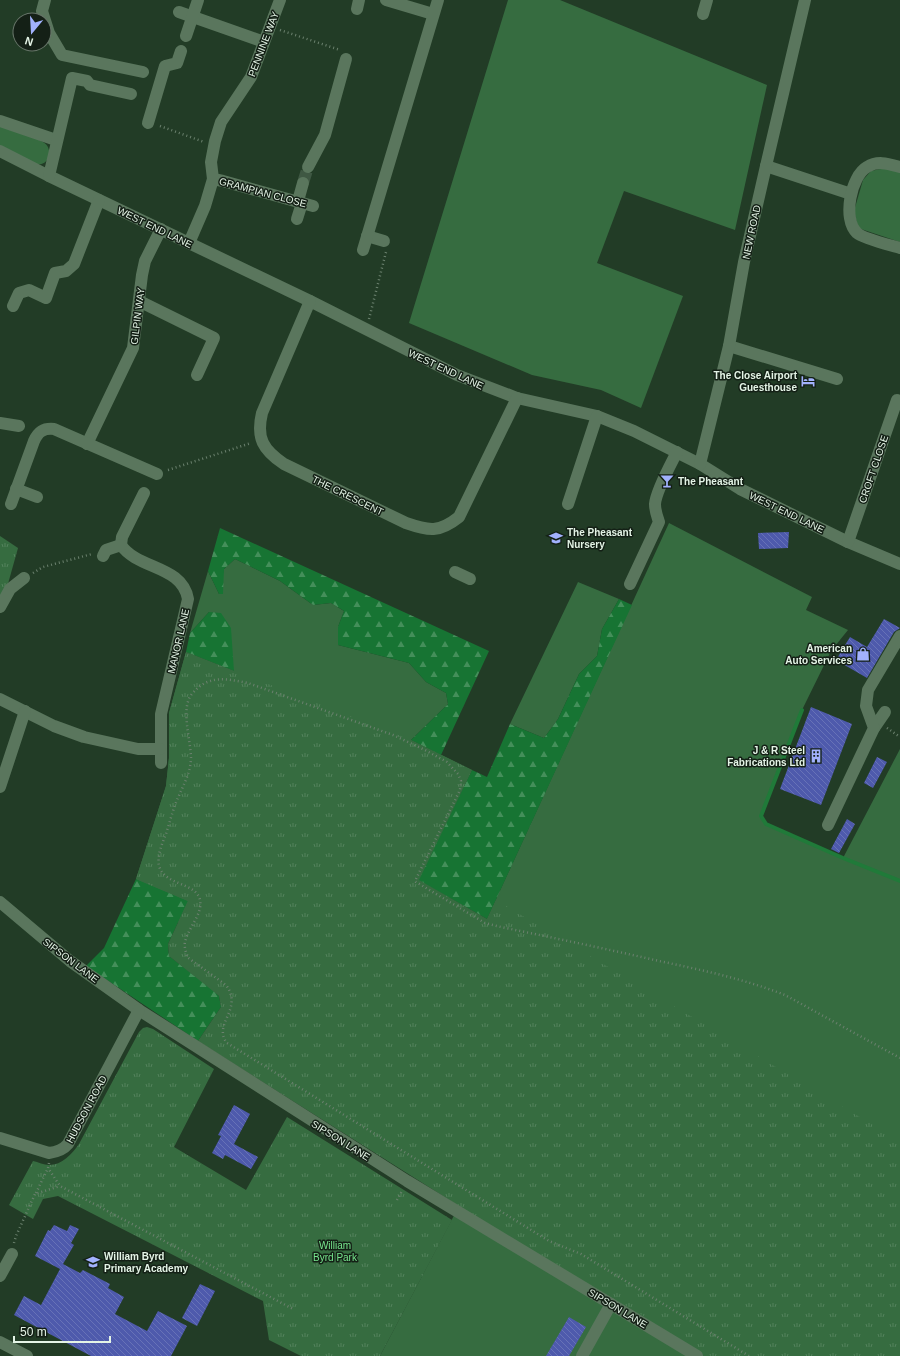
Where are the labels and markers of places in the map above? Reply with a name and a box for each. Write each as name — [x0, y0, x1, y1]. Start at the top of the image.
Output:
place label: The Close Airport Guesthouse — [713, 370, 798, 393]
hotel icon: The Close Airport Guesthouse — [800, 373, 816, 389]
bar icon: The Pheasant — [659, 473, 675, 489]
place label: The Pheasant — [678, 476, 744, 487]
place label: The Pheasant Nursery — [567, 527, 633, 550]
school or university icon: The Pheasant Nursery — [548, 530, 564, 546]
place label: American Auto Services — [785, 643, 852, 666]
shop icon: American Auto Services — [855, 646, 871, 662]
place label: J & R Steel Fabrications Ltd — [727, 745, 805, 768]
building icon: J & R Steel Fabrications Ltd — [808, 748, 824, 764]
place label: William Byrd Primary Academy — [104, 1251, 189, 1274]
school or university icon: William Byrd Primary Academy — [85, 1254, 101, 1270]

